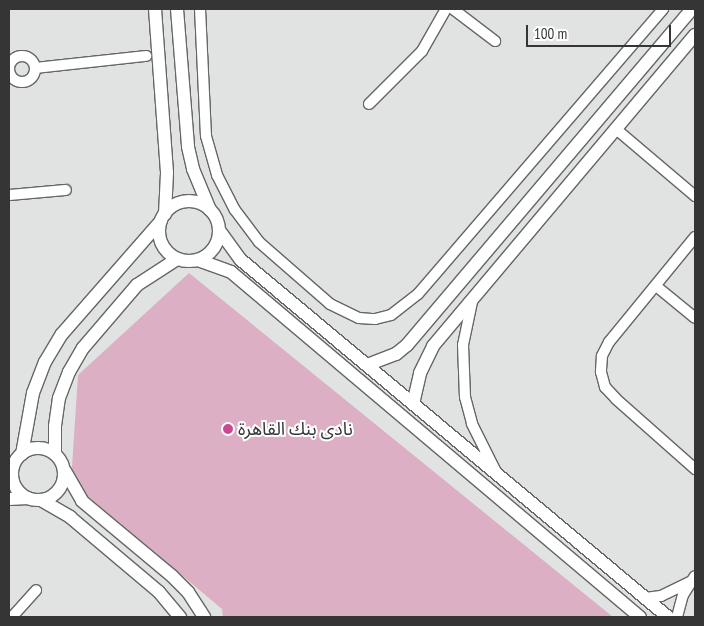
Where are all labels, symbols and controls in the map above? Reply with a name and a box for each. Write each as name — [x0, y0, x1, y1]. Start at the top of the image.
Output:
scale bar — [529, 15, 674, 47]
text: 100 m — [534, 24, 567, 43]
place label: نادى بنك القاهرة — [238, 418, 353, 440]
marker: نادى بنك القاهرة — [222, 423, 234, 435]

